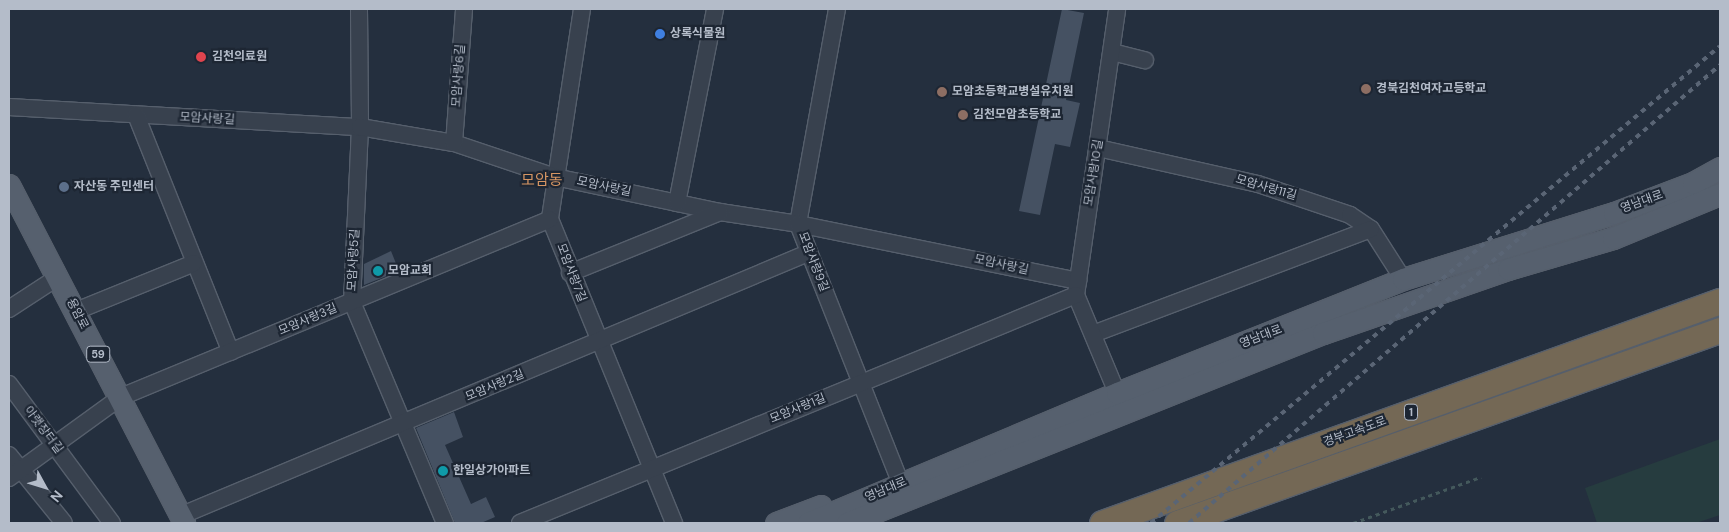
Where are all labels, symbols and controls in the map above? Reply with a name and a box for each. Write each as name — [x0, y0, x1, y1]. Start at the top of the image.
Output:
place label: 상록식물원 — [670, 27, 725, 41]
marker: 상록식물원 — [654, 28, 666, 40]
street label: 모암사랑6길 — [450, 44, 468, 108]
marker: 김천의료원 — [194, 50, 208, 64]
place label: 김천의료원 — [212, 50, 267, 64]
place label: 경북김천여자고등학교 — [1376, 82, 1486, 96]
marker: 경북김천여자고등학교 — [1360, 83, 1372, 95]
place label: 모암초등학교병설유치원 — [952, 85, 1073, 99]
marker: 모암초등학교병설유치원 — [936, 86, 948, 98]
place label: 김천모암초등학교 — [973, 108, 1061, 122]
marker: 김천모암초등학교 — [957, 109, 969, 121]
street label: 모암사랑길 — [179, 110, 235, 128]
street label: 모암사랑10길 — [1082, 139, 1106, 207]
district label: 모암동 — [521, 172, 563, 190]
street label: 모암사랑11길 — [1234, 172, 1298, 204]
street label: 모암사랑길 — [576, 174, 632, 200]
place label: 자산동 주민센터 — [74, 180, 154, 194]
marker: 자산동 주민센터 — [58, 181, 70, 193]
street label: 영남대로 — [1619, 188, 1665, 216]
street label: 모암사랑5길 — [345, 228, 363, 292]
street label: 모암사랑9길 — [795, 230, 831, 294]
street label: 모암사랑7길 — [553, 242, 589, 304]
street label: 모암사랑길 — [973, 252, 1029, 278]
place label: 모암교회 — [388, 264, 432, 278]
marker: 모암교회 — [372, 265, 384, 277]
street label: 용암로 — [63, 296, 91, 332]
street label: 모암사랑3길 — [277, 301, 339, 339]
street label: 영남대로 — [1238, 322, 1284, 352]
road number: 59 — [86, 346, 110, 362]
street label: 모암사랑2길 — [464, 367, 526, 405]
street label: 모암사랑1길 — [768, 391, 828, 427]
street label: 아랫장터길 — [21, 404, 65, 456]
road number: 1 — [1404, 404, 1418, 421]
street label: 경부고속도로 — [1321, 414, 1389, 450]
north arrow — [20, 462, 70, 512]
place label: 한일상가아파트 — [453, 464, 530, 478]
marker: 한일상가아파트 — [437, 465, 449, 477]
street label: 영남대로 — [863, 475, 909, 505]
text: N — [46, 487, 67, 506]

